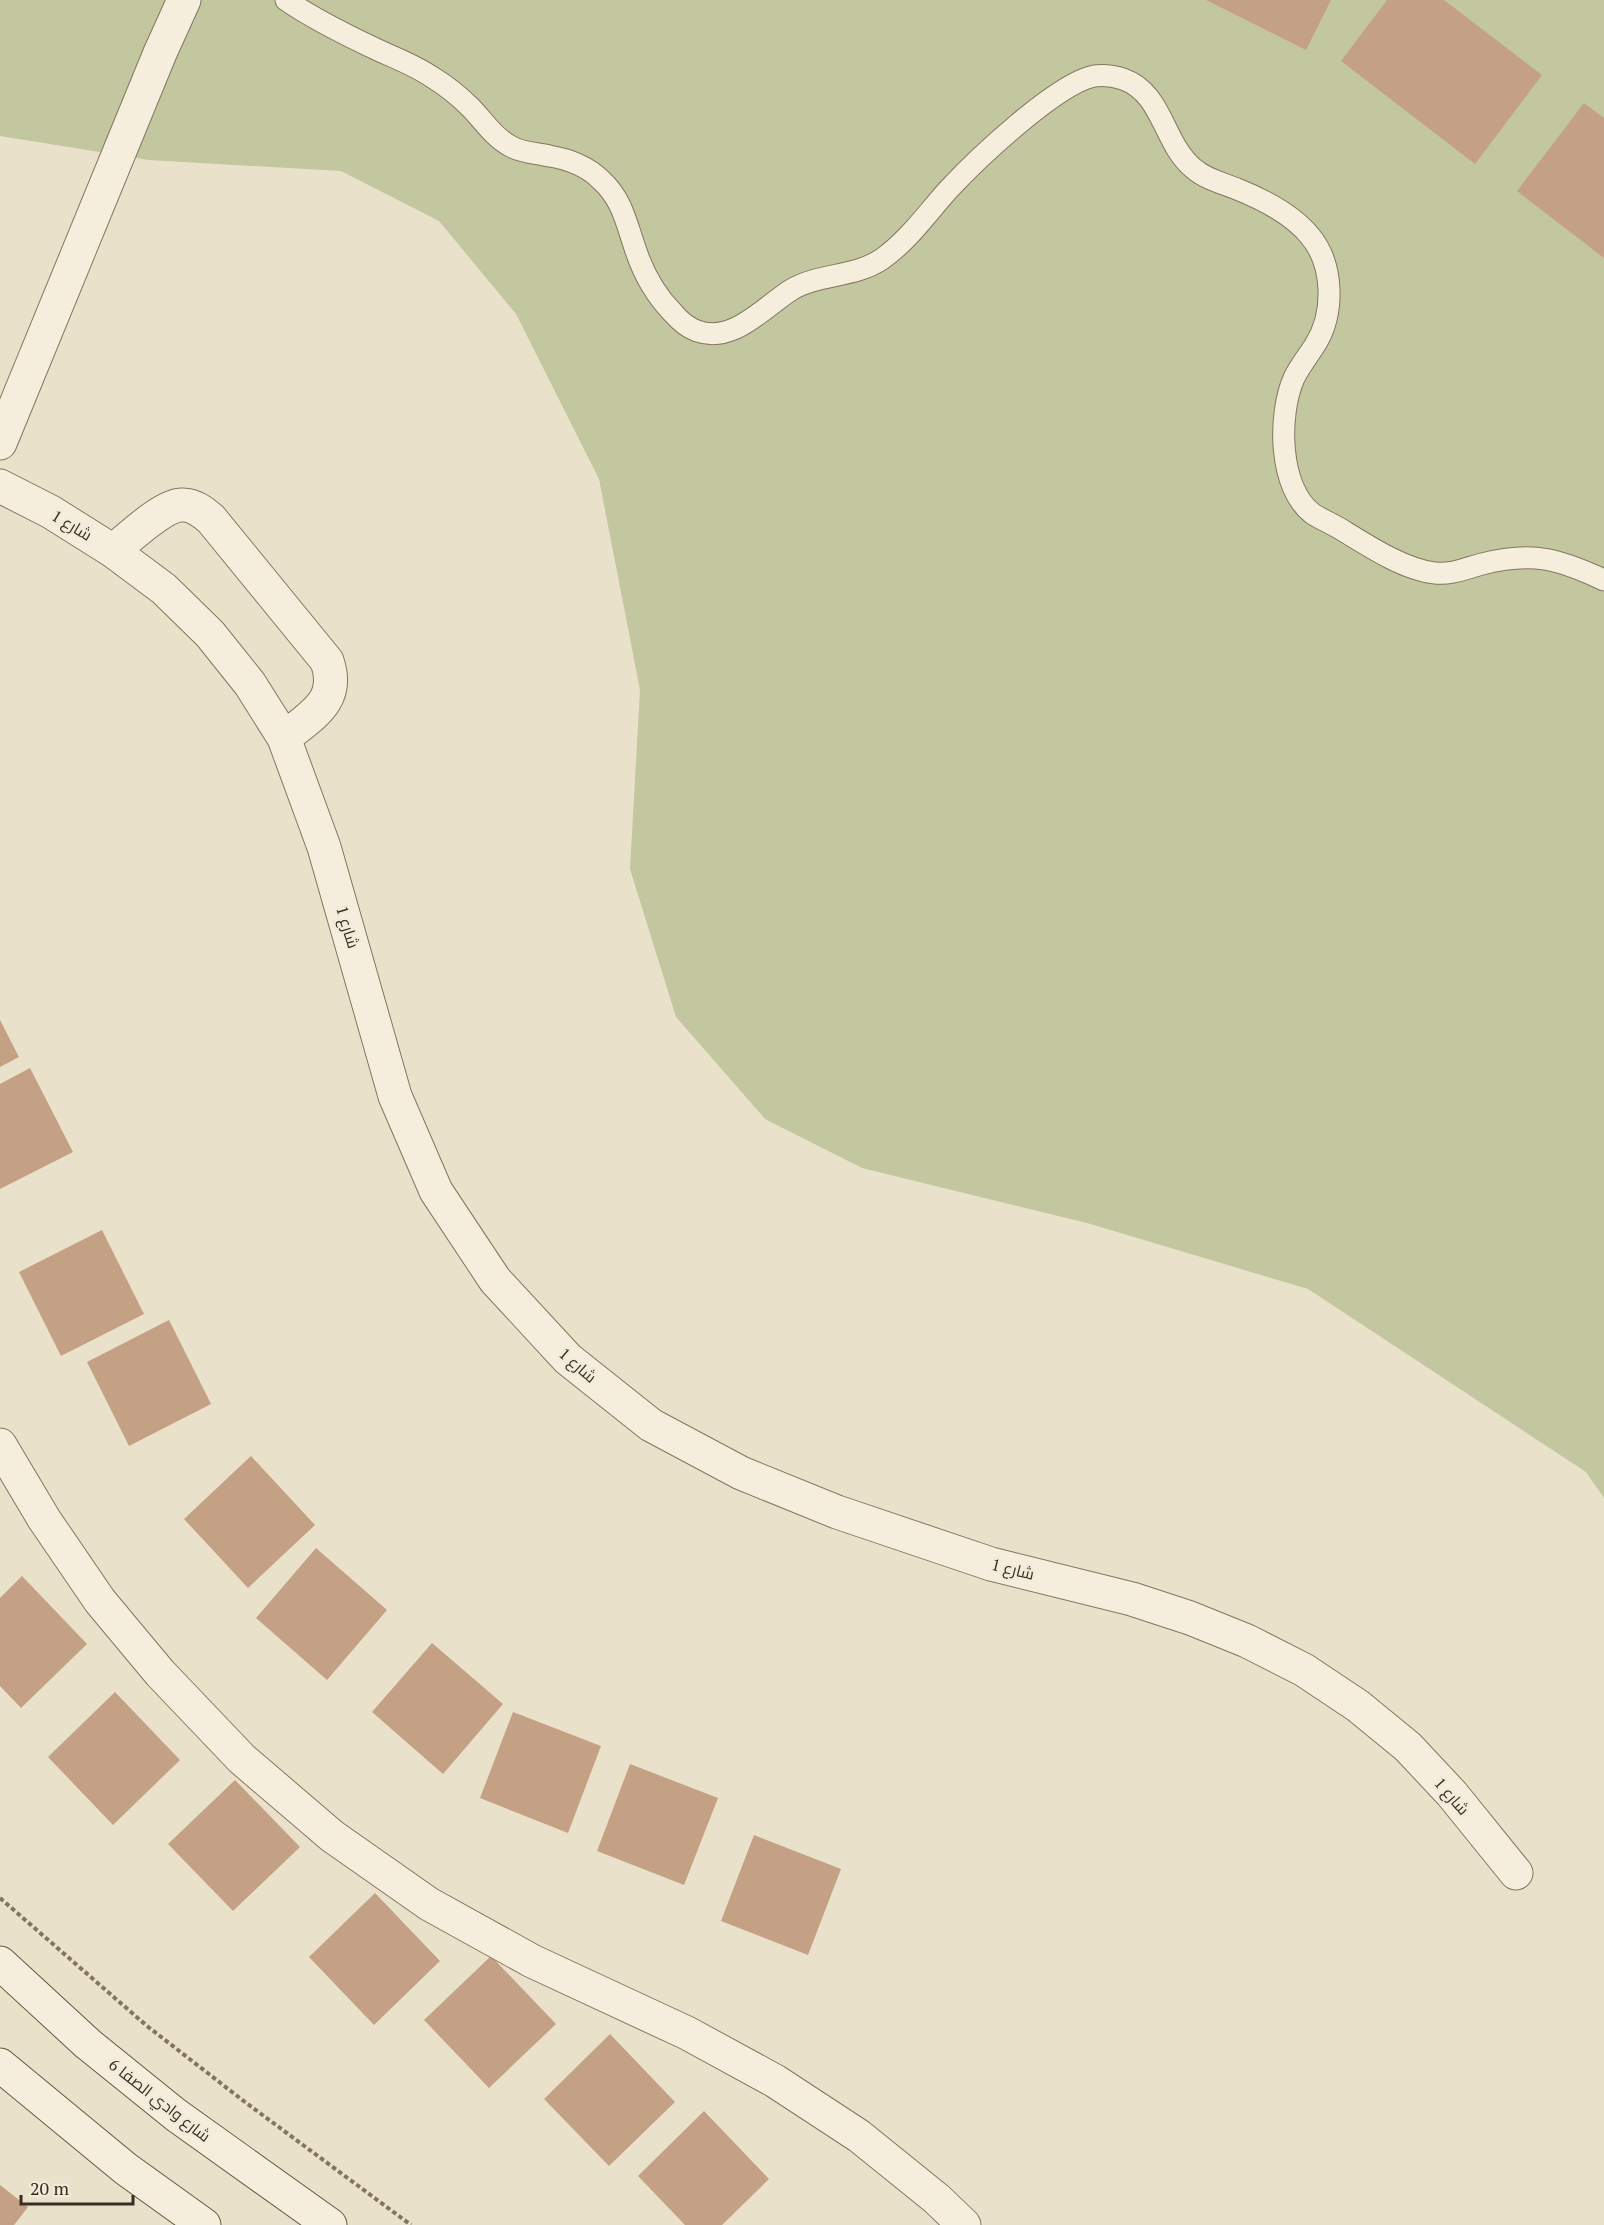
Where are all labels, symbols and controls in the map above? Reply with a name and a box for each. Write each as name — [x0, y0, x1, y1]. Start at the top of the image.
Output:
street label: شارع 1 — [47, 504, 96, 546]
street label: شارع 1 — [330, 903, 365, 951]
street label: شارع 1 — [554, 1342, 602, 1388]
street label: شارع 1 — [989, 1553, 1037, 1586]
street label: شارع 1 — [1429, 1772, 1475, 1820]
street label: شارع وادي الصفا 6 — [103, 2053, 215, 2149]
scale bar — [21, 2168, 134, 2206]
text: 20 m — [30, 2176, 70, 2200]

